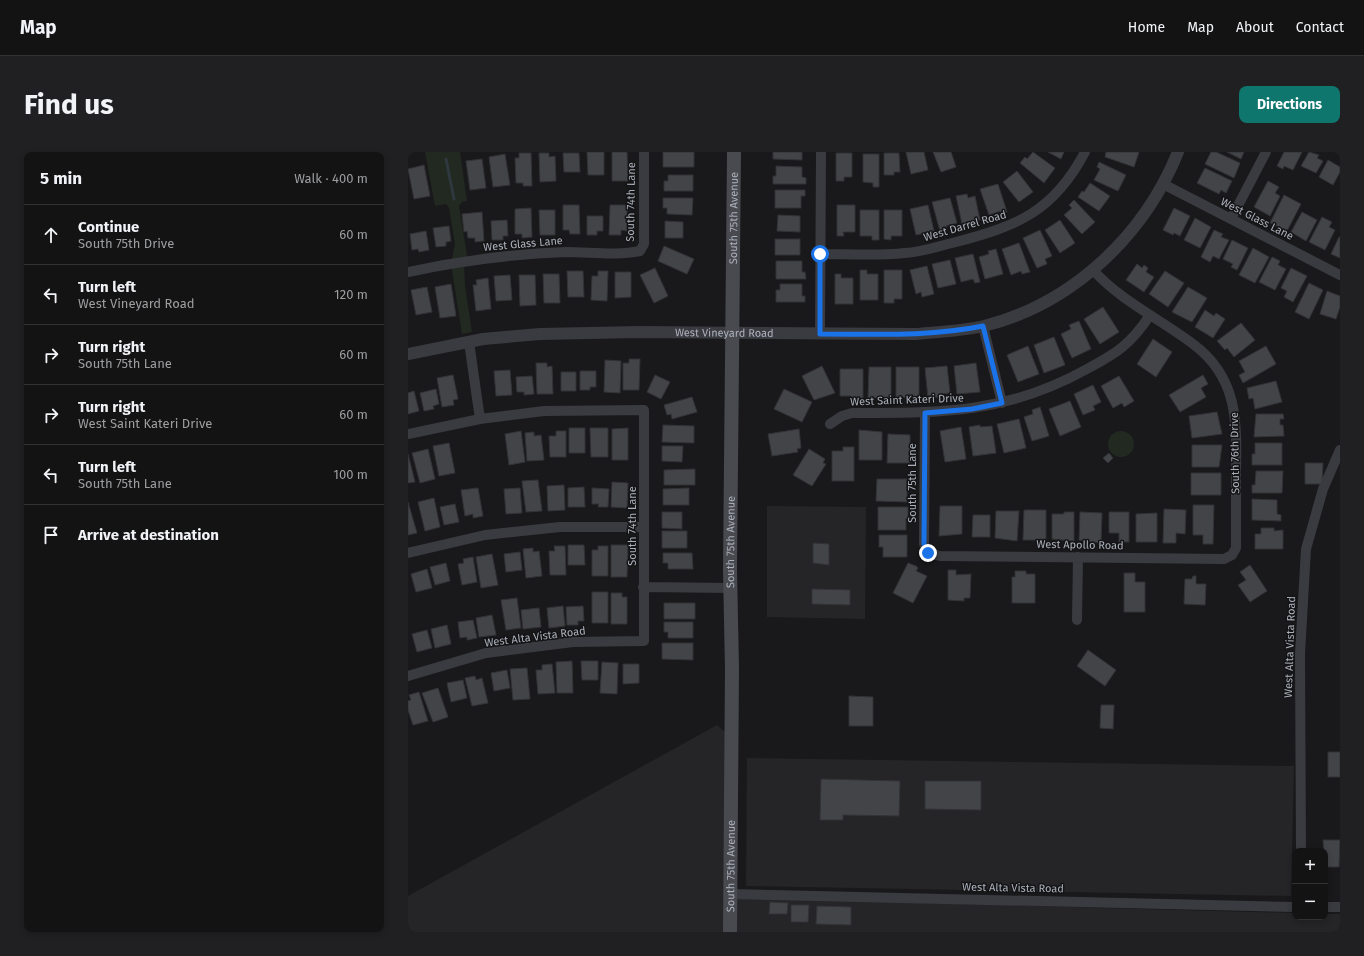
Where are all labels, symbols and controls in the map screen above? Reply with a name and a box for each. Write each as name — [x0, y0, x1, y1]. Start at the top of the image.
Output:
text: Map — [20, 16, 57, 39]
text: Home — [1128, 19, 1165, 36]
text: Map — [1187, 19, 1214, 36]
text: About — [1236, 19, 1274, 36]
text: Contact — [1296, 19, 1344, 36]
button: Directions — [1239, 86, 1340, 123]
text: Find us — [24, 88, 114, 121]
street label: South 74th Lane — [624, 162, 638, 242]
text: 5 min — [40, 168, 82, 189]
text: Walk · 400 m — [294, 171, 368, 186]
street label: South 75th Avenue — [726, 172, 740, 264]
street label: West Glass Lane — [1218, 195, 1296, 243]
street label: West Darrel Road — [922, 208, 1008, 244]
text: Continue — [78, 218, 139, 236]
icon: ahead — [40, 224, 62, 246]
text: 60 m — [339, 227, 368, 242]
street label: West Glass Lane — [483, 234, 563, 254]
text: South 75th Drive — [78, 236, 174, 251]
route start — [811, 245, 829, 263]
text: Turn left — [78, 278, 136, 296]
icon: left — [40, 284, 62, 306]
text: 120 m — [334, 287, 368, 302]
text: West Vineyard Road — [78, 296, 195, 311]
street label: West Vineyard Road — [675, 326, 774, 339]
text: Turn right — [78, 338, 145, 356]
icon: right — [40, 344, 62, 366]
text: 60 m — [339, 347, 368, 362]
text: South 75th Lane — [78, 356, 172, 371]
street label: West Saint Kateri Drive — [850, 392, 964, 408]
text: Turn right — [78, 398, 145, 416]
icon: right — [40, 404, 62, 426]
text: 60 m — [339, 407, 368, 422]
street label: South 76th Drive — [1228, 412, 1242, 494]
text: West Saint Kateri Drive — [78, 416, 212, 431]
street label: South 75th Lane — [906, 443, 919, 523]
text: Turn left — [78, 458, 136, 476]
icon: left — [40, 464, 62, 486]
text: 100 m — [333, 467, 368, 482]
text: South 75th Lane — [78, 476, 172, 491]
street label: South 74th Lane — [626, 486, 639, 566]
street label: South 75th Avenue — [723, 496, 737, 588]
icon: arrive — [40, 524, 62, 546]
text: Arrive at destination — [78, 526, 219, 544]
street label: West Apollo Road — [1036, 538, 1124, 552]
route end — [919, 544, 937, 562]
street label: West Alta Vista Road — [1282, 596, 1298, 698]
street label: West Alta Vista Road — [484, 624, 586, 650]
street label: South 75th Avenue — [724, 820, 737, 912]
map controls — [1292, 848, 1328, 920]
button: + — [1292, 848, 1328, 884]
street label: West Alta Vista Road — [962, 881, 1064, 895]
button: − — [1292, 884, 1328, 920]

